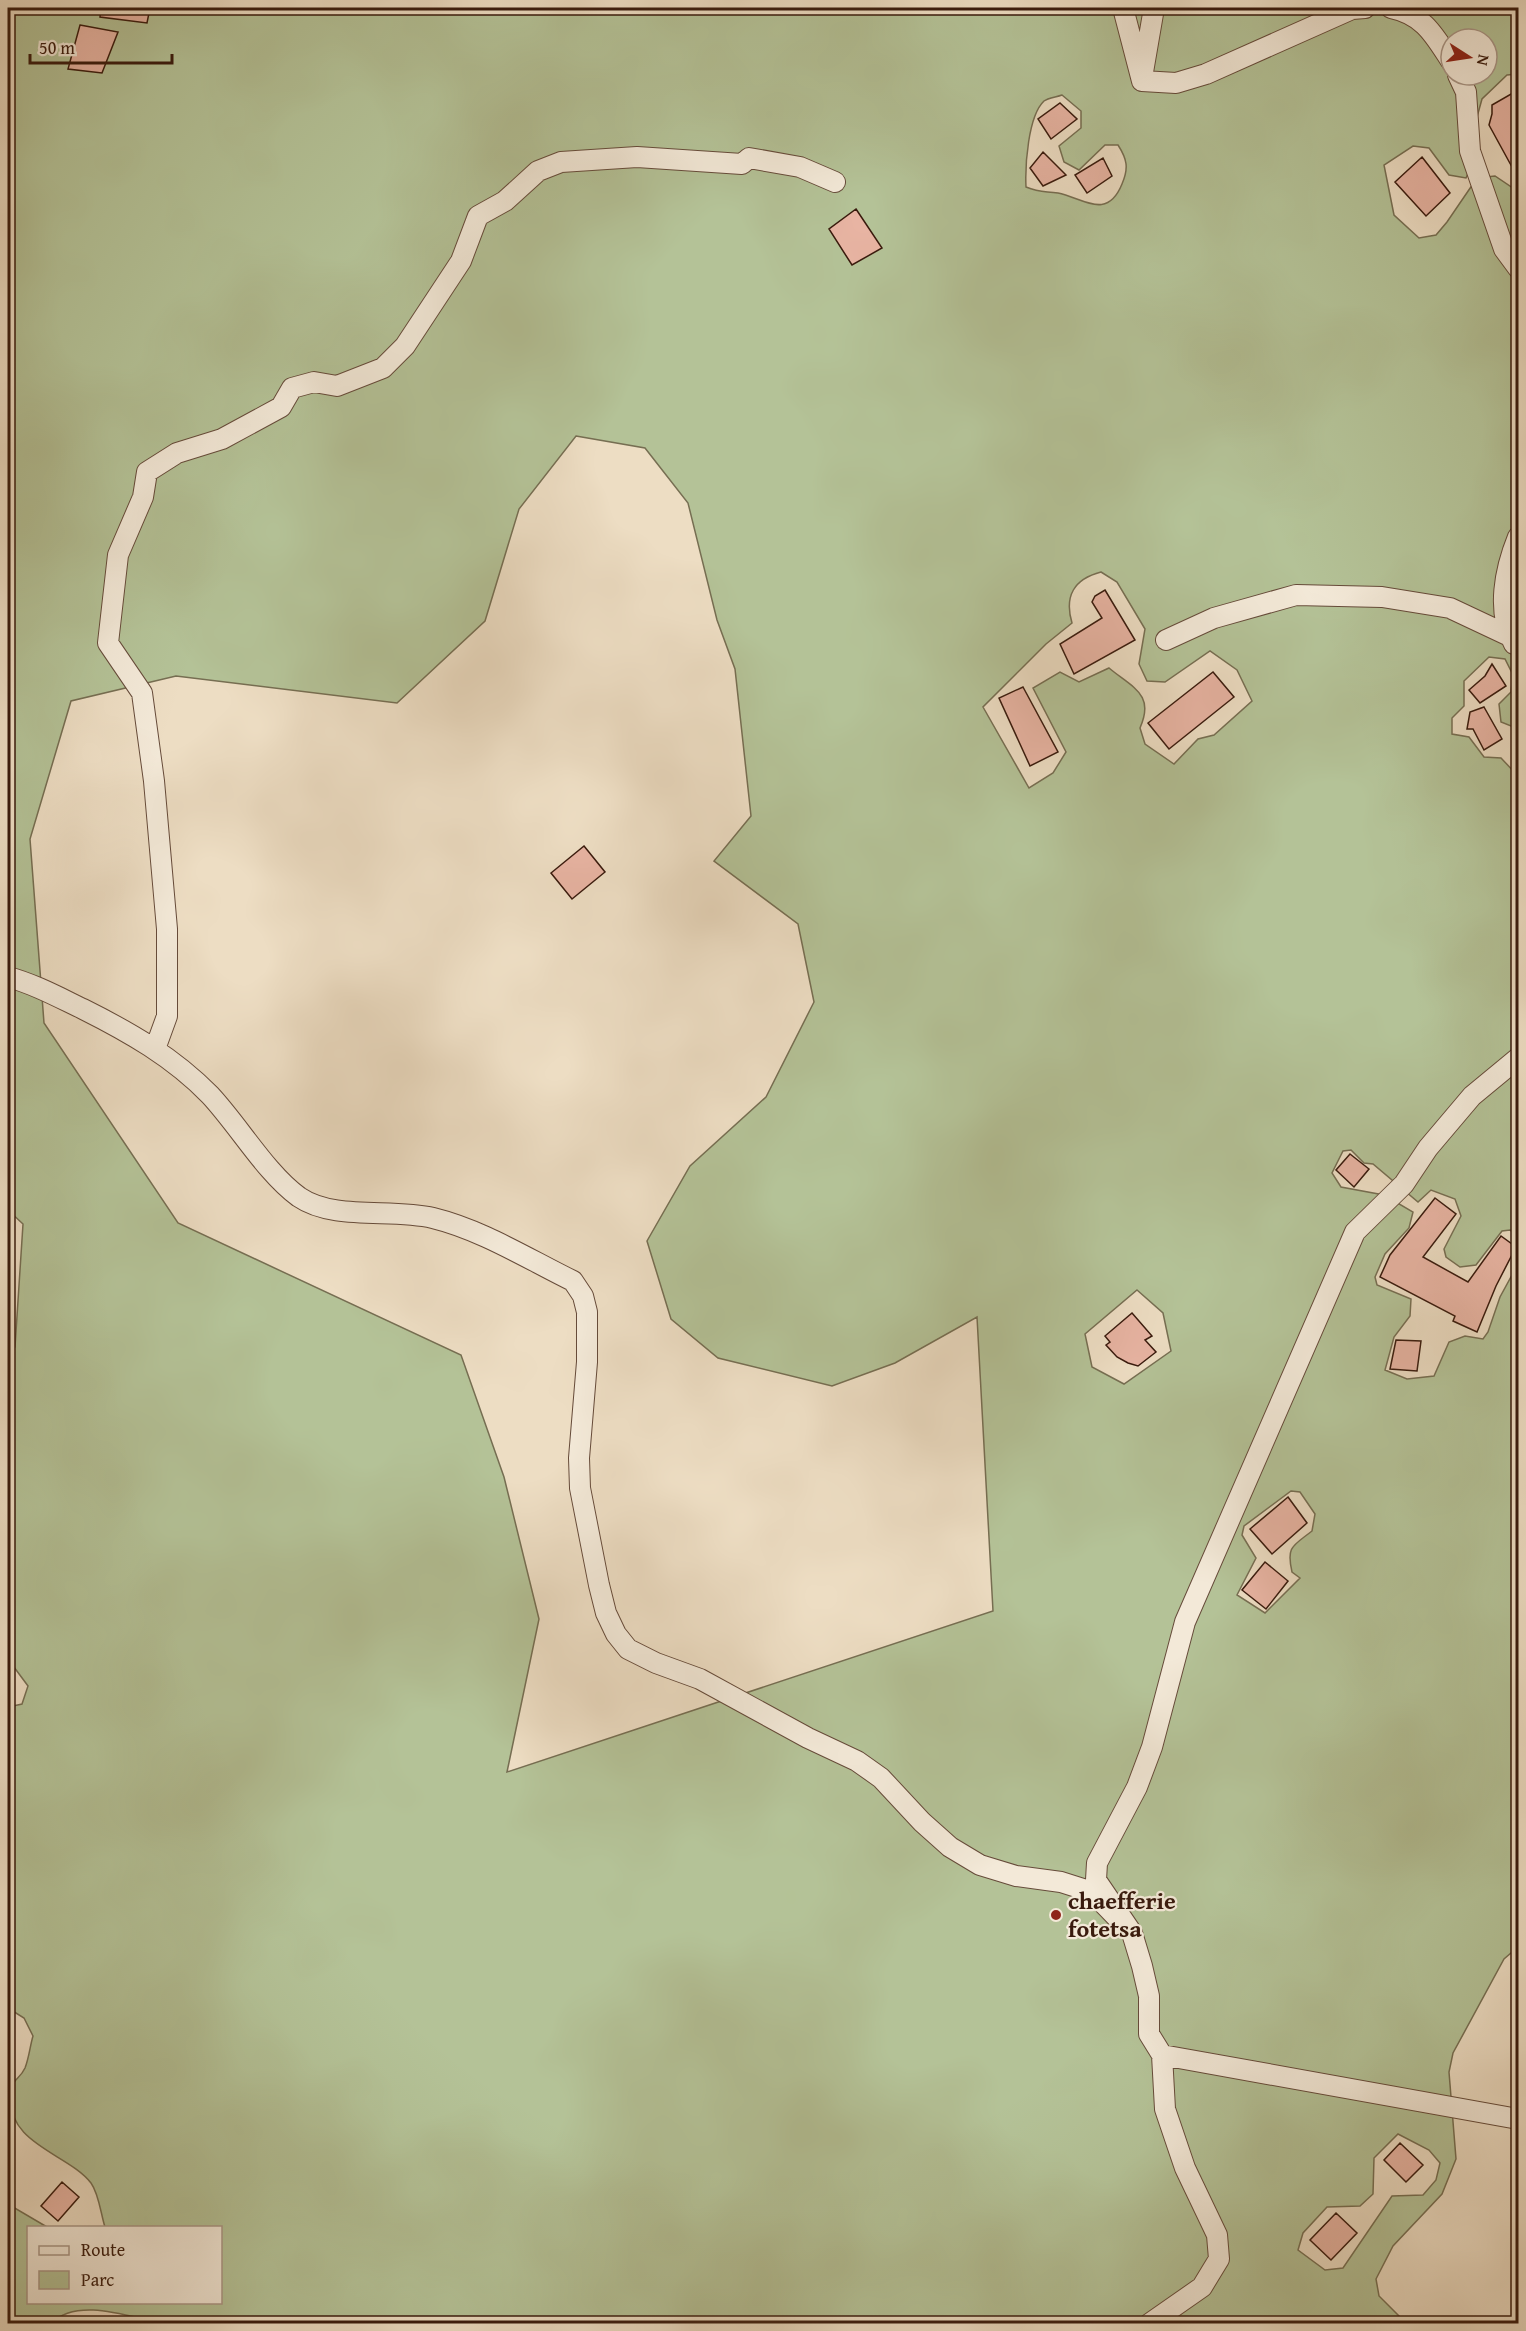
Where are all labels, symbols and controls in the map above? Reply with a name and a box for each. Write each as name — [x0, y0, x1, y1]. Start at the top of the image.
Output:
scale bar — [30, 27, 172, 65]
north arrow — [1439, 27, 1499, 87]
text: 50 m — [39, 34, 75, 61]
text: N — [1471, 52, 1497, 68]
place label: chaefferie fotetsa — [1068, 1883, 1176, 1946]
marker: chaefferie fotetsa — [1049, 1908, 1063, 1922]
legend — [27, 2226, 222, 2304]
text: Route — [81, 2236, 125, 2263]
text: Parc — [81, 2266, 114, 2293]

